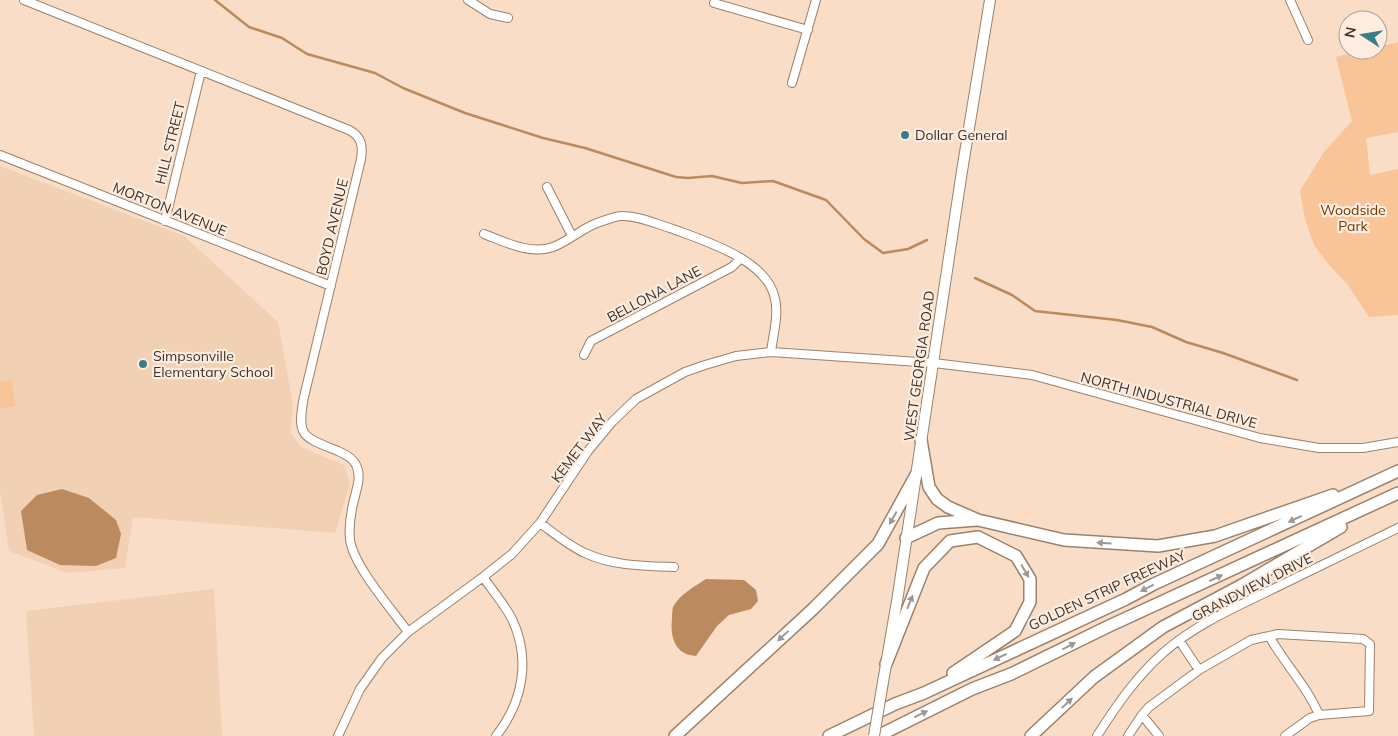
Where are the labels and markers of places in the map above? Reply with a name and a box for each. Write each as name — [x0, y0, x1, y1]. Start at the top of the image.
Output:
place label: Dollar General — [915, 126, 1008, 144]
marker: Dollar General — [899, 129, 911, 141]
place label: Simpsonville Elementary School — [153, 347, 273, 381]
marker: Simpsonville Elementary School — [137, 358, 149, 370]

